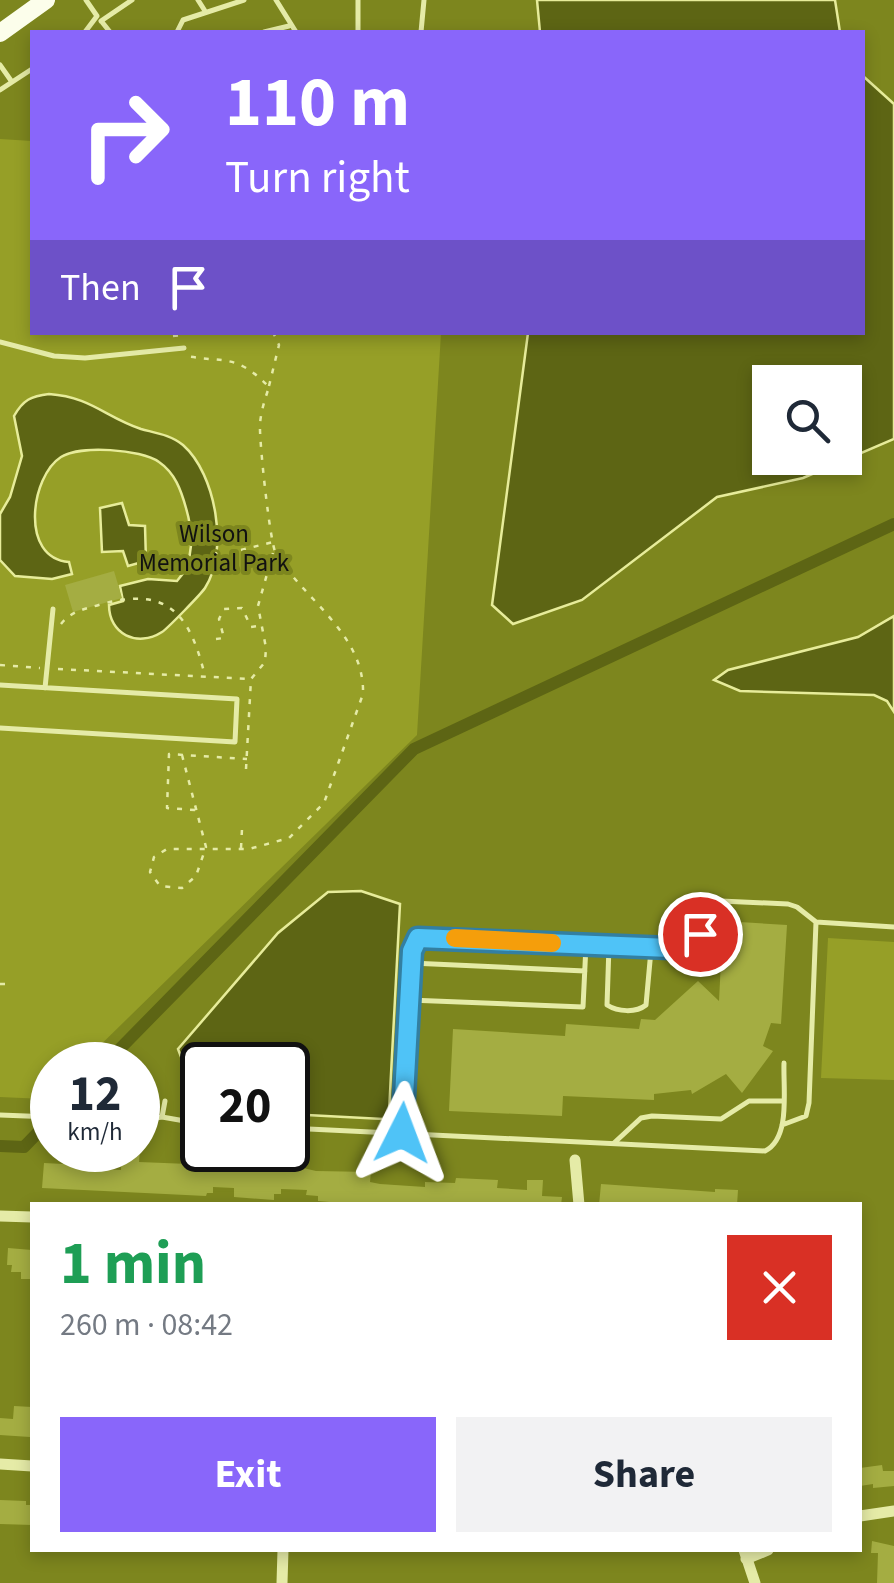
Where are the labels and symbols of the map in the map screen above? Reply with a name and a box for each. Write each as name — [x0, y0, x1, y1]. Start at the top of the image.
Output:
park label: Wilson Memorial Park — [139, 516, 290, 581]
pin — [658, 892, 743, 977]
speed limit sign: 20 — [180, 1042, 310, 1172]
position arrow — [350, 1081, 454, 1185]

